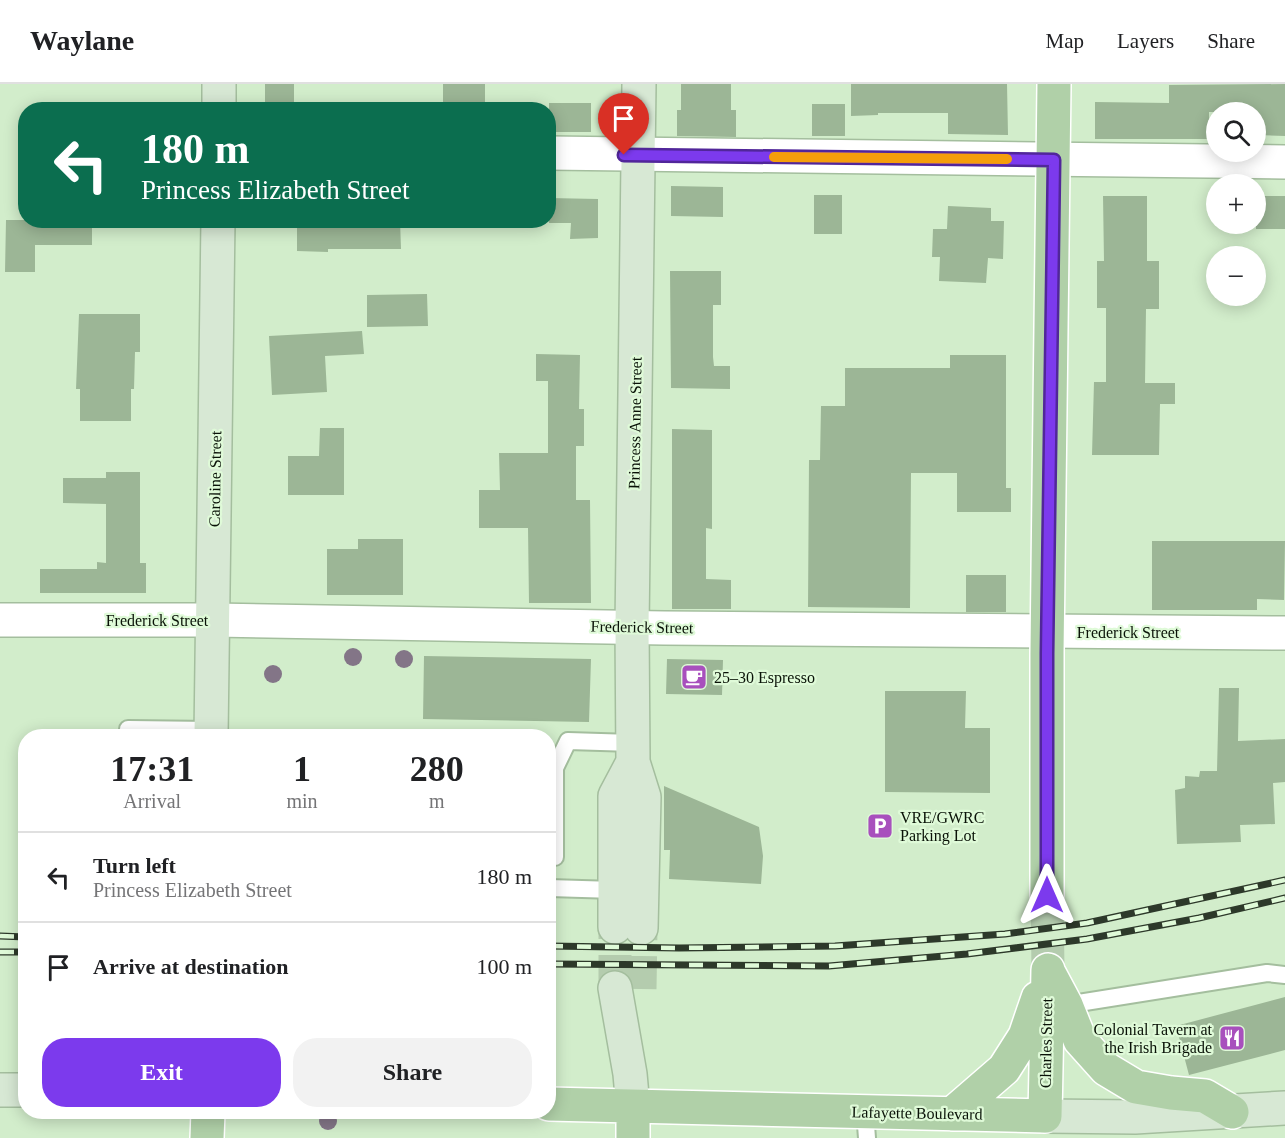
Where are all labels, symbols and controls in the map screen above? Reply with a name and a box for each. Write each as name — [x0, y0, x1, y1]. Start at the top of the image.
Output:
text: Waylane — [30, 25, 134, 56]
text: Map — [1046, 29, 1084, 53]
text: Layers — [1117, 29, 1174, 53]
text: Share — [1207, 29, 1255, 53]
pin — [598, 93, 649, 155]
icon: arrive — [607, 102, 640, 135]
map controls — [1206, 102, 1266, 306]
button: search — [1206, 102, 1266, 162]
icon: left — [42, 126, 120, 204]
text: 180 m — [141, 126, 250, 172]
button: + — [1206, 174, 1266, 234]
text: Princess Elizabeth Street — [141, 175, 409, 205]
button: − — [1206, 246, 1266, 306]
street label: Princess Anne Street — [625, 356, 645, 489]
street label: Caroline Street — [206, 430, 224, 527]
street label: Frederick Street — [106, 612, 209, 629]
street label: Frederick Street — [591, 618, 694, 636]
street label: Frederick Street — [1077, 624, 1180, 641]
cafe icon: 25–30 Espresso — [679, 662, 709, 692]
place label: 25–30 Espresso — [714, 669, 815, 687]
text: 17:31 — [110, 749, 194, 789]
text: 1 — [293, 749, 311, 789]
text: 280 — [410, 749, 464, 789]
text: Arrival — [123, 790, 181, 812]
text: min — [286, 790, 318, 812]
text: m — [429, 790, 445, 812]
place label: VRE/GWRC Parking Lot — [900, 809, 984, 845]
parking icon: VRE/GWRC Parking Lot — [865, 811, 895, 841]
text: Turn left — [93, 853, 176, 878]
icon: left — [42, 861, 75, 894]
position arrow — [1015, 863, 1079, 927]
text: 180 m — [476, 864, 532, 889]
text: Princess Elizabeth Street — [93, 879, 292, 901]
icon: arrive — [42, 951, 75, 984]
text: Arrive at destination — [93, 954, 289, 979]
text: 100 m — [476, 954, 532, 979]
street label: Charles Street — [1037, 997, 1055, 1088]
place label: Colonial Tavern at the Irish Brigade — [1093, 1021, 1213, 1057]
restaurant icon: Colonial Tavern at the Irish Brigade — [1217, 1023, 1247, 1053]
button: Exit — [42, 1038, 281, 1107]
button: Share — [293, 1038, 532, 1107]
street label: Lafayette Boulevard — [851, 1103, 983, 1124]

